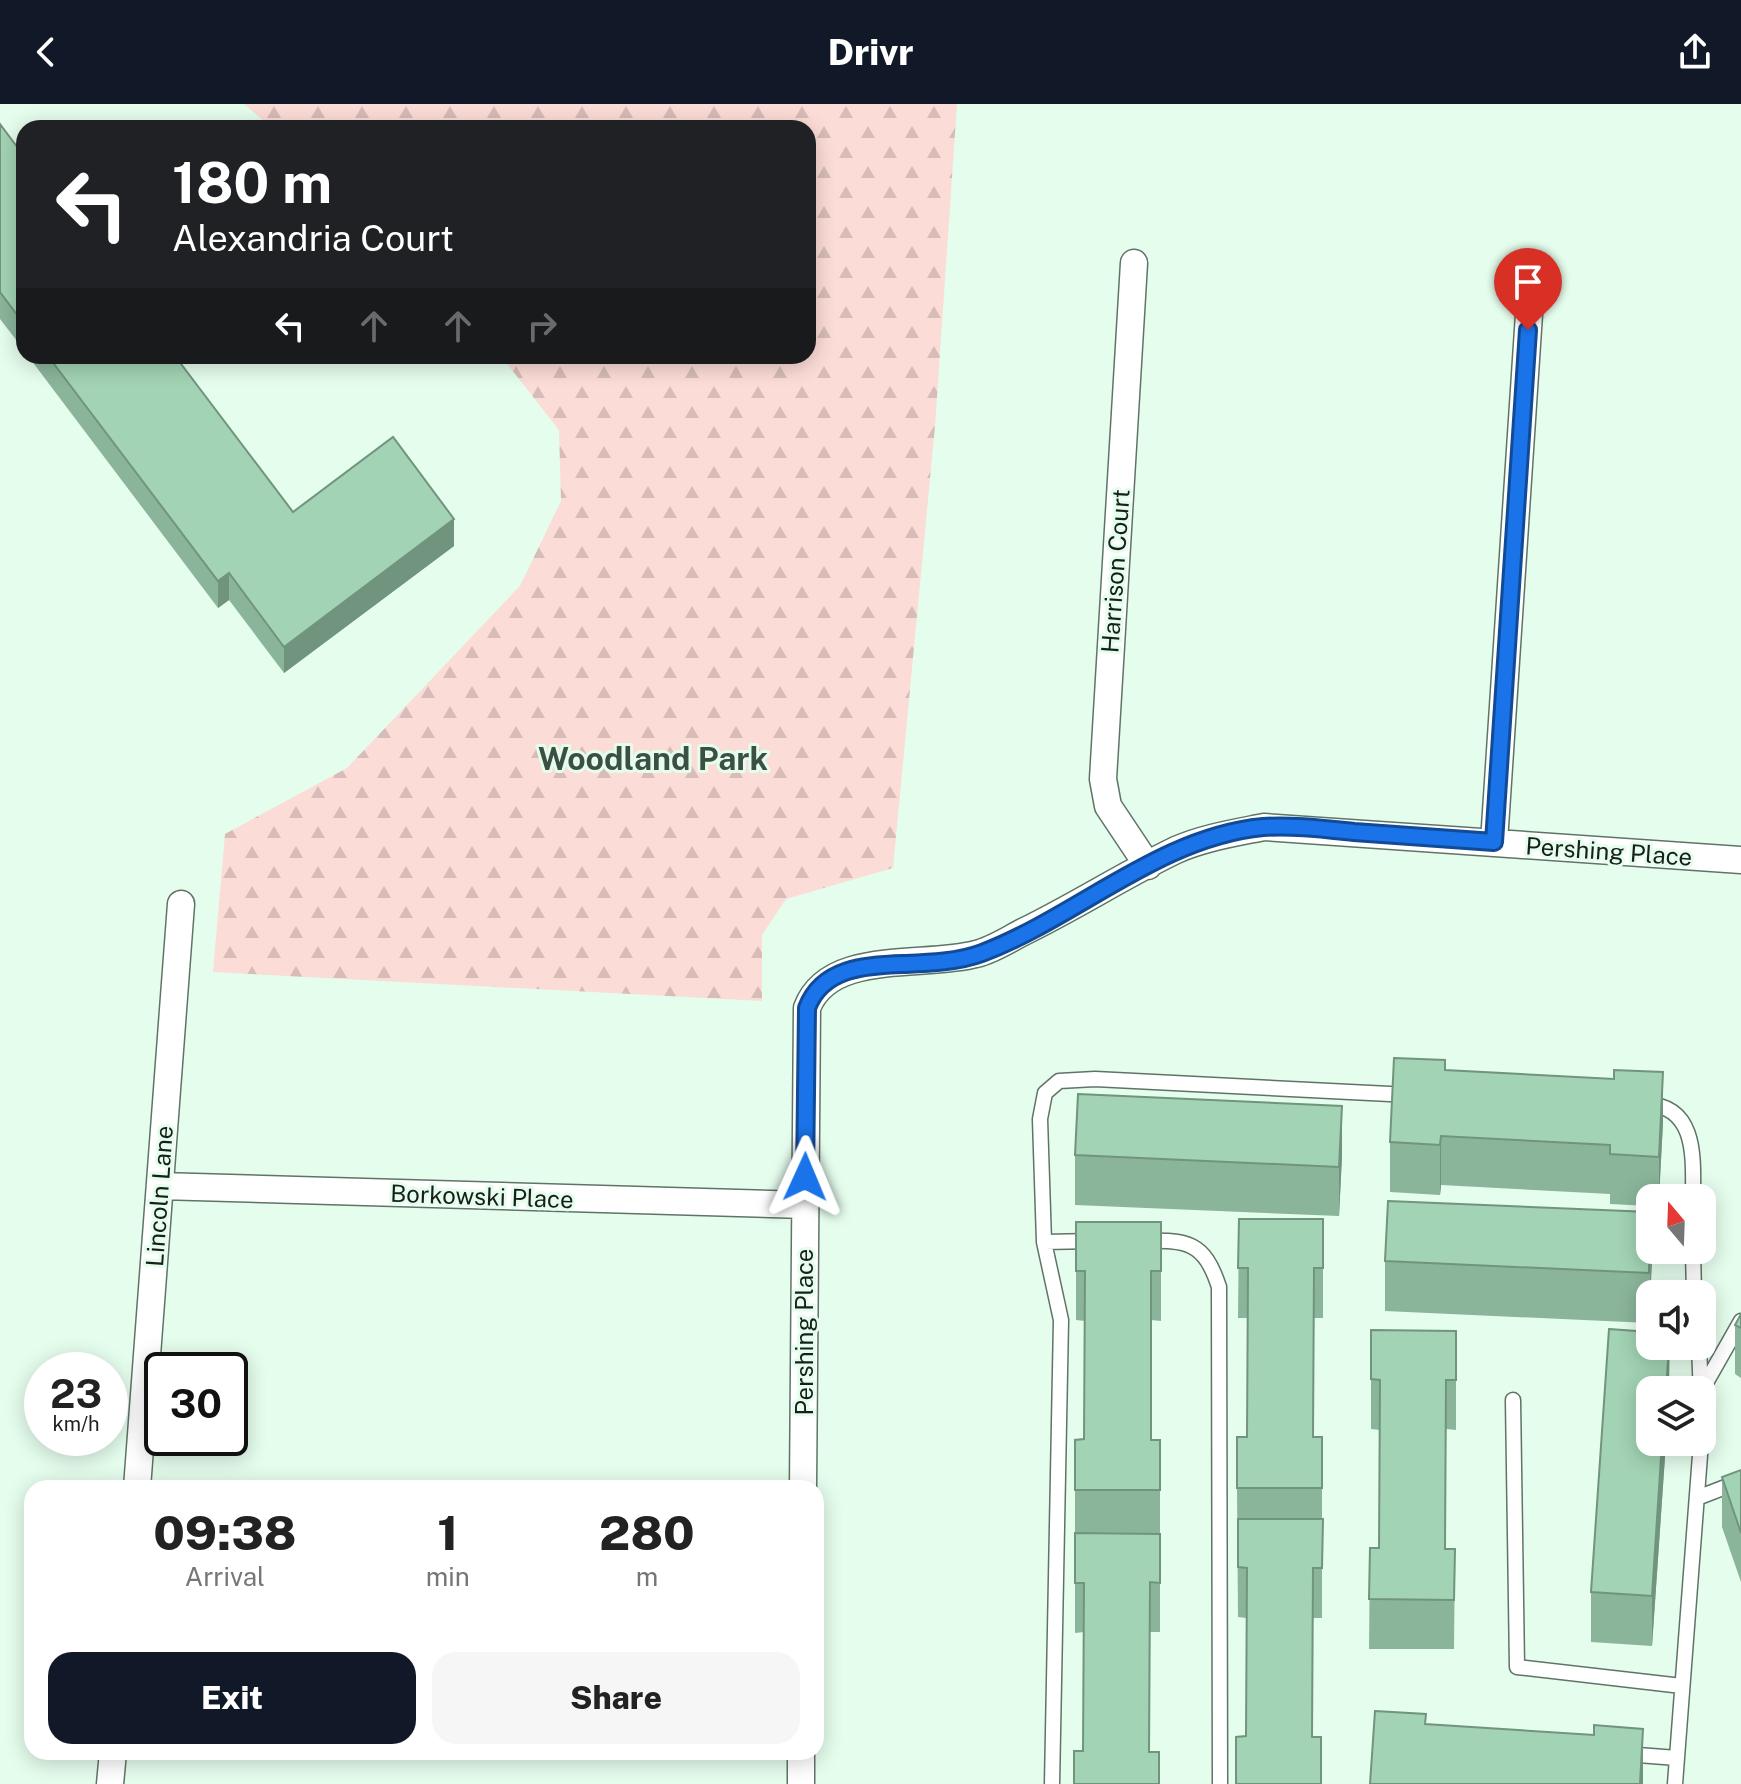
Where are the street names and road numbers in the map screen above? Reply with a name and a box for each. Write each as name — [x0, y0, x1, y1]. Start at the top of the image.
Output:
street label: Harrison Court — [1095, 488, 1135, 654]
street label: Pershing Place — [1525, 831, 1693, 871]
street label: Lincoln Lane — [140, 1125, 178, 1267]
street label: Borkowski Place — [390, 1179, 574, 1213]
street label: Pershing Place — [790, 1249, 818, 1415]

